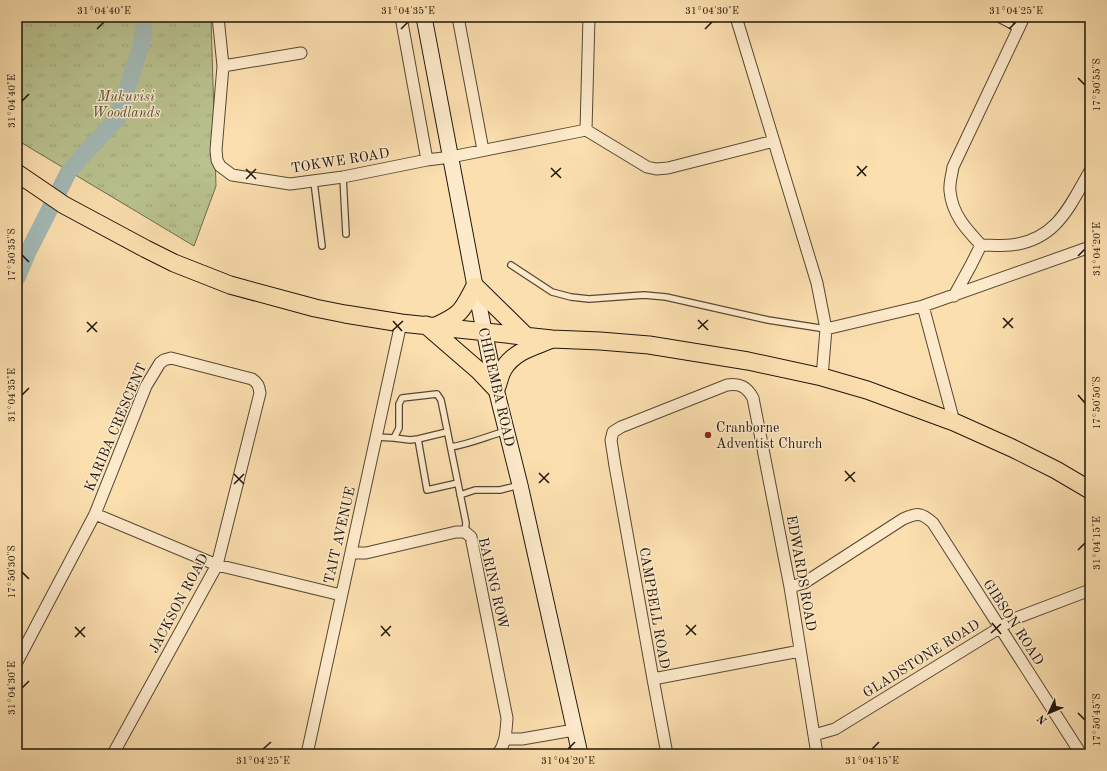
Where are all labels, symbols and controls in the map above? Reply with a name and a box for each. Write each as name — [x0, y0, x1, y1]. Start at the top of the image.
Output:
text: 31°04'40"E — [77, 6, 131, 16]
text: 31°04'35"E — [381, 6, 435, 16]
text: 31°04'30"E — [685, 6, 739, 16]
text: 31°04'25"E — [989, 6, 1043, 16]
text: 17°50'55"S — [1092, 58, 1102, 112]
text: 31°04'40"E — [7, 74, 17, 128]
park label: Mukuvisi Woodlands — [92, 90, 160, 120]
street label: TOKWE ROAD — [290, 146, 390, 176]
text: 31°04'20"E — [1092, 222, 1102, 276]
text: 17°50'35"S — [7, 228, 17, 282]
street label: CHIREMBA ROAD — [476, 326, 517, 448]
street label: KARIBA CRESCENT — [82, 361, 149, 494]
text: 31°04'35"E — [7, 368, 17, 422]
text: 17°50'50"S — [1092, 376, 1102, 430]
place label: Cranborne Adventist Church — [716, 421, 823, 451]
marker: Cranborne Adventist Church — [703, 430, 713, 440]
street label: TAIT AVENUE — [322, 485, 358, 585]
street label: EDWARDS ROAD — [784, 514, 818, 632]
text: 31°04'15"E — [1092, 516, 1102, 570]
street label: BARING ROW — [476, 536, 510, 631]
text: 17°50'30"S — [7, 545, 17, 599]
street label: CAMPBELL ROAD — [636, 546, 672, 670]
street label: JACKSON ROAD — [147, 551, 211, 656]
street label: GIBSON ROAD — [980, 577, 1046, 668]
street label: GLADSTONE ROAD — [861, 617, 982, 700]
text: 31°04'30"E — [7, 661, 17, 715]
north arrow — [1029, 693, 1069, 733]
text: 17°50'45"S — [1092, 693, 1102, 747]
text: N — [1036, 712, 1050, 726]
text: 31°04'25"E — [236, 756, 290, 766]
text: 31°04'20"E — [541, 756, 595, 766]
text: 31°04'15"E — [845, 756, 899, 766]

